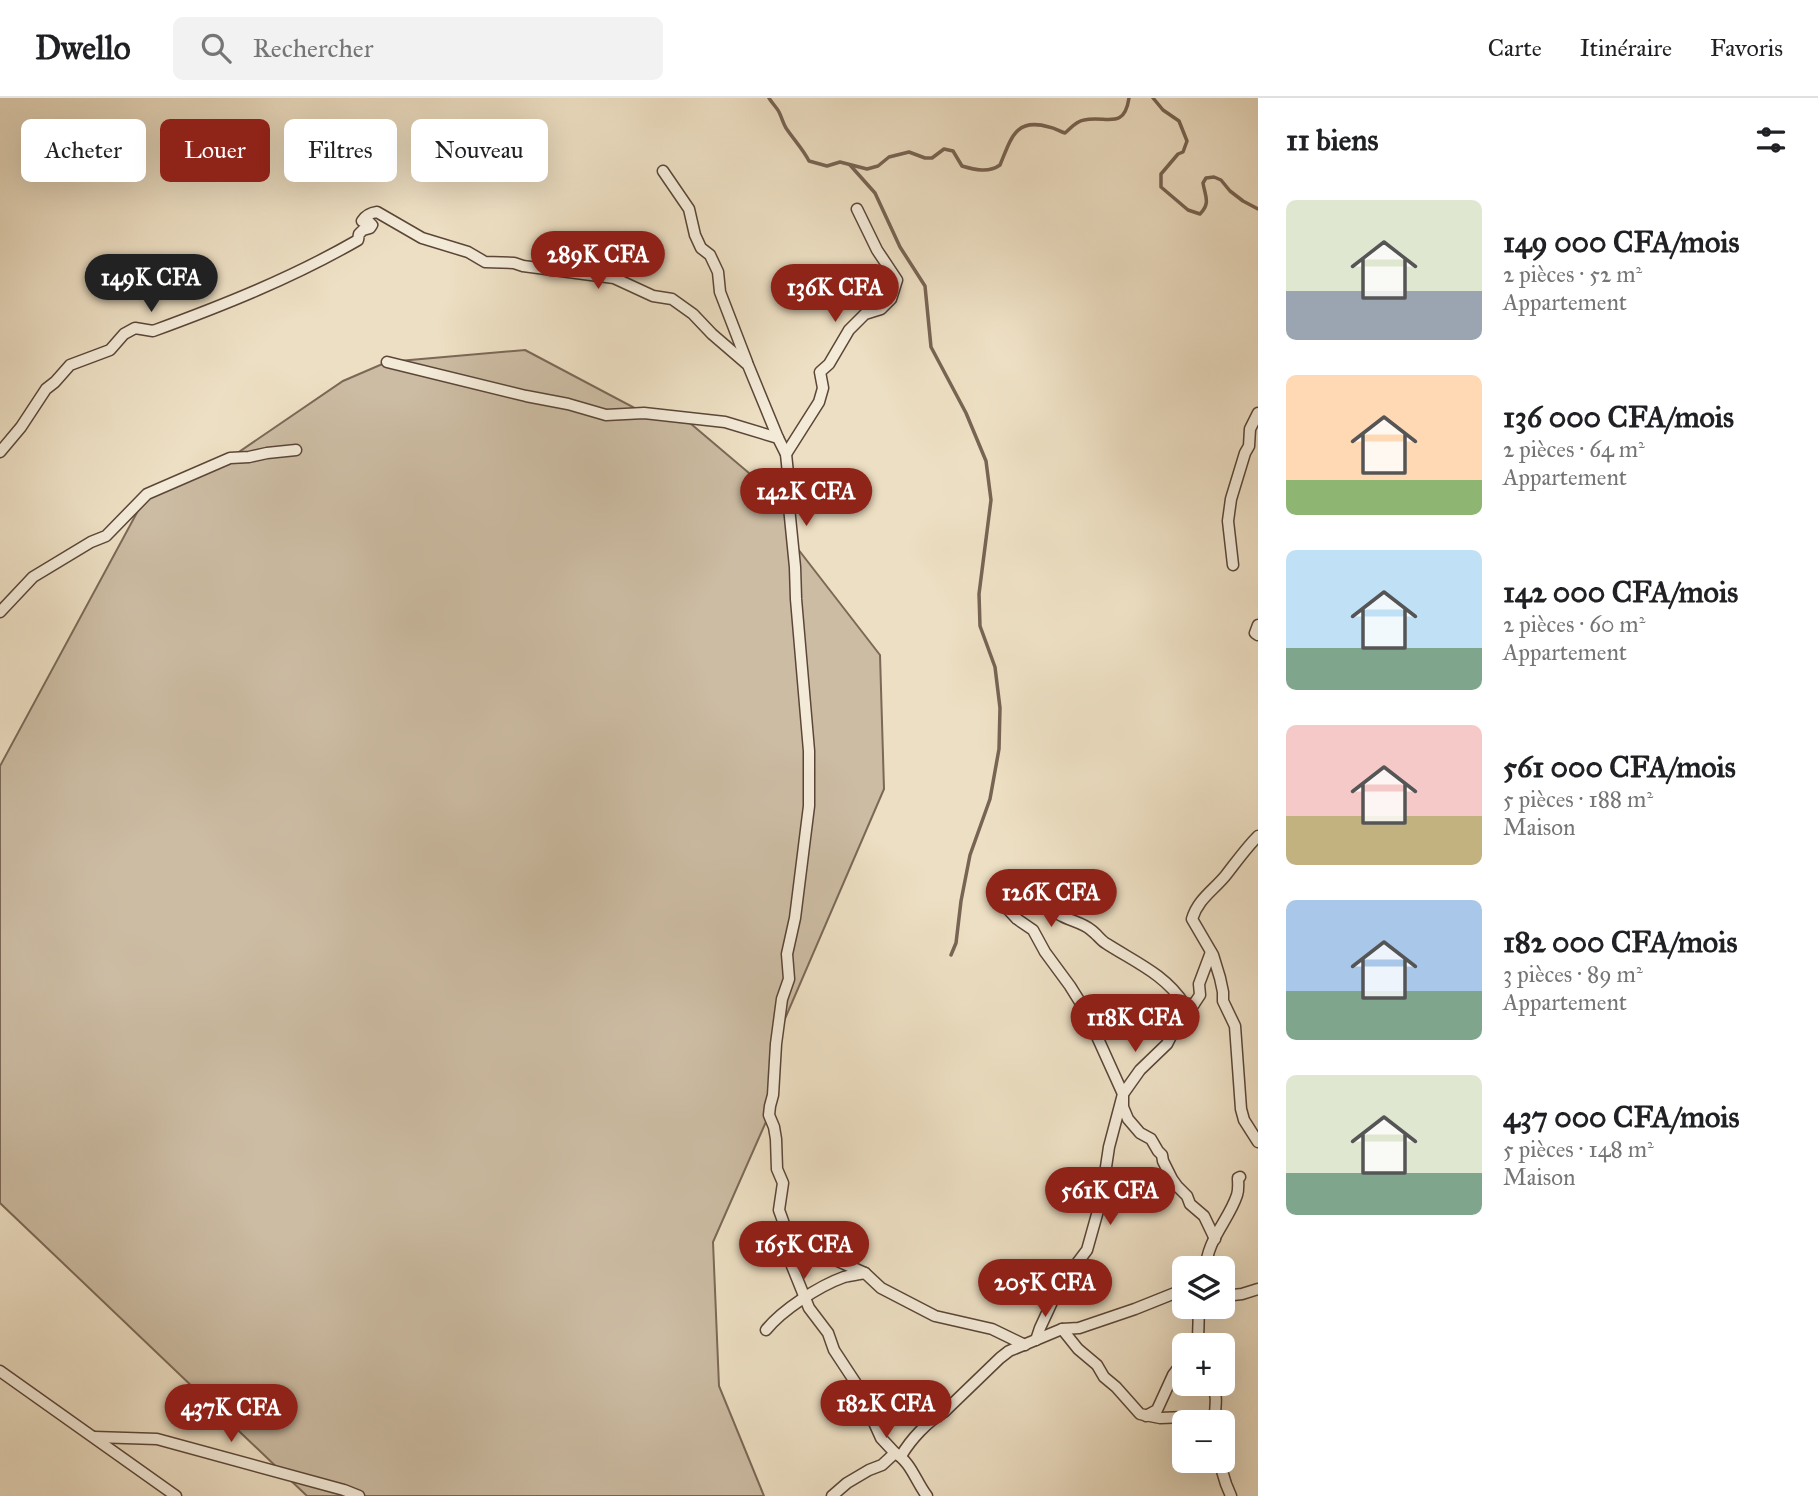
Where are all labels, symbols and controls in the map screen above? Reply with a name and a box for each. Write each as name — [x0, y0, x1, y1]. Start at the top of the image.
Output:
search box — [173, 17, 663, 80]
text: Dwello — [35, 28, 131, 68]
icon: search — [197, 29, 235, 67]
text: Rechercher — [253, 32, 373, 64]
text: Carte — [1488, 33, 1542, 63]
text: Itinéraire — [1580, 33, 1672, 63]
text: Favoris — [1710, 33, 1783, 63]
chip: Acheter — [21, 119, 146, 182]
chip: Louer — [160, 119, 270, 182]
chip: Filtres — [284, 119, 397, 182]
chip: Nouveau — [411, 119, 548, 182]
icon: filters — [1752, 121, 1790, 159]
text: 11 biens — [1286, 122, 1378, 158]
text: 149 000 CFA/mois — [1503, 224, 1739, 260]
icon: home — [1342, 228, 1426, 312]
pin: 289K CFA — [526, 232, 670, 291]
text: 289K CFA — [547, 240, 649, 268]
pin: 149K CFA — [79, 254, 223, 314]
text: 2 pièces · 52 m² — [1503, 260, 1642, 288]
text: 149K CFA — [101, 263, 201, 291]
pin: 136K CFA — [763, 264, 907, 324]
text: 136K CFA — [787, 273, 883, 301]
text: Appartement — [1503, 288, 1627, 316]
text: 136 000 CFA/mois — [1503, 399, 1734, 435]
icon: home — [1342, 403, 1426, 487]
text: 2 pièces · 64 m² — [1503, 435, 1645, 463]
text: Appartement — [1503, 463, 1627, 491]
pin: 142K CFA — [734, 468, 878, 528]
text: 142K CFA — [756, 477, 856, 505]
text: 142 000 CFA/mois — [1503, 574, 1738, 610]
icon: home — [1342, 578, 1426, 662]
text: 2 pièces · 60 m² — [1503, 610, 1645, 638]
text: Appartement — [1503, 638, 1627, 666]
text: 561 000 CFA/mois — [1503, 749, 1736, 785]
icon: home — [1342, 753, 1426, 837]
text: 5 pièces · 188 m² — [1503, 785, 1653, 813]
text: Maison — [1503, 813, 1575, 841]
pin: 126K CFA — [979, 870, 1123, 929]
text: 126K CFA — [1002, 878, 1100, 906]
text: 182 000 CFA/mois — [1503, 924, 1737, 960]
icon: home — [1342, 928, 1426, 1012]
text: 3 pièces · 89 m² — [1503, 960, 1643, 988]
text: Appartement — [1503, 988, 1627, 1016]
pin: 118K CFA — [1063, 995, 1207, 1054]
text: 118K CFA — [1087, 1003, 1183, 1031]
text: 437 000 CFA/mois — [1503, 1099, 1740, 1135]
icon: home — [1342, 1103, 1426, 1187]
text: 5 pièces · 148 m² — [1503, 1135, 1654, 1163]
text: Maison — [1503, 1163, 1575, 1191]
pin: 561K CFA — [1038, 1168, 1182, 1227]
text: 561K CFA — [1061, 1176, 1159, 1204]
pin: 165K CFA — [732, 1222, 876, 1281]
text: 165K CFA — [755, 1230, 853, 1258]
map controls — [1172, 1256, 1235, 1473]
button: layers — [1172, 1256, 1235, 1319]
pin: 205K CFA — [973, 1260, 1117, 1319]
text: 205K CFA — [994, 1268, 1096, 1296]
button: + — [1172, 1333, 1235, 1396]
pin: 182K CFA — [814, 1380, 958, 1440]
pin: 437K CFA — [159, 1384, 303, 1444]
text: 182K CFA — [837, 1389, 936, 1417]
text: 437K CFA — [181, 1393, 281, 1421]
button: − — [1172, 1410, 1235, 1473]

